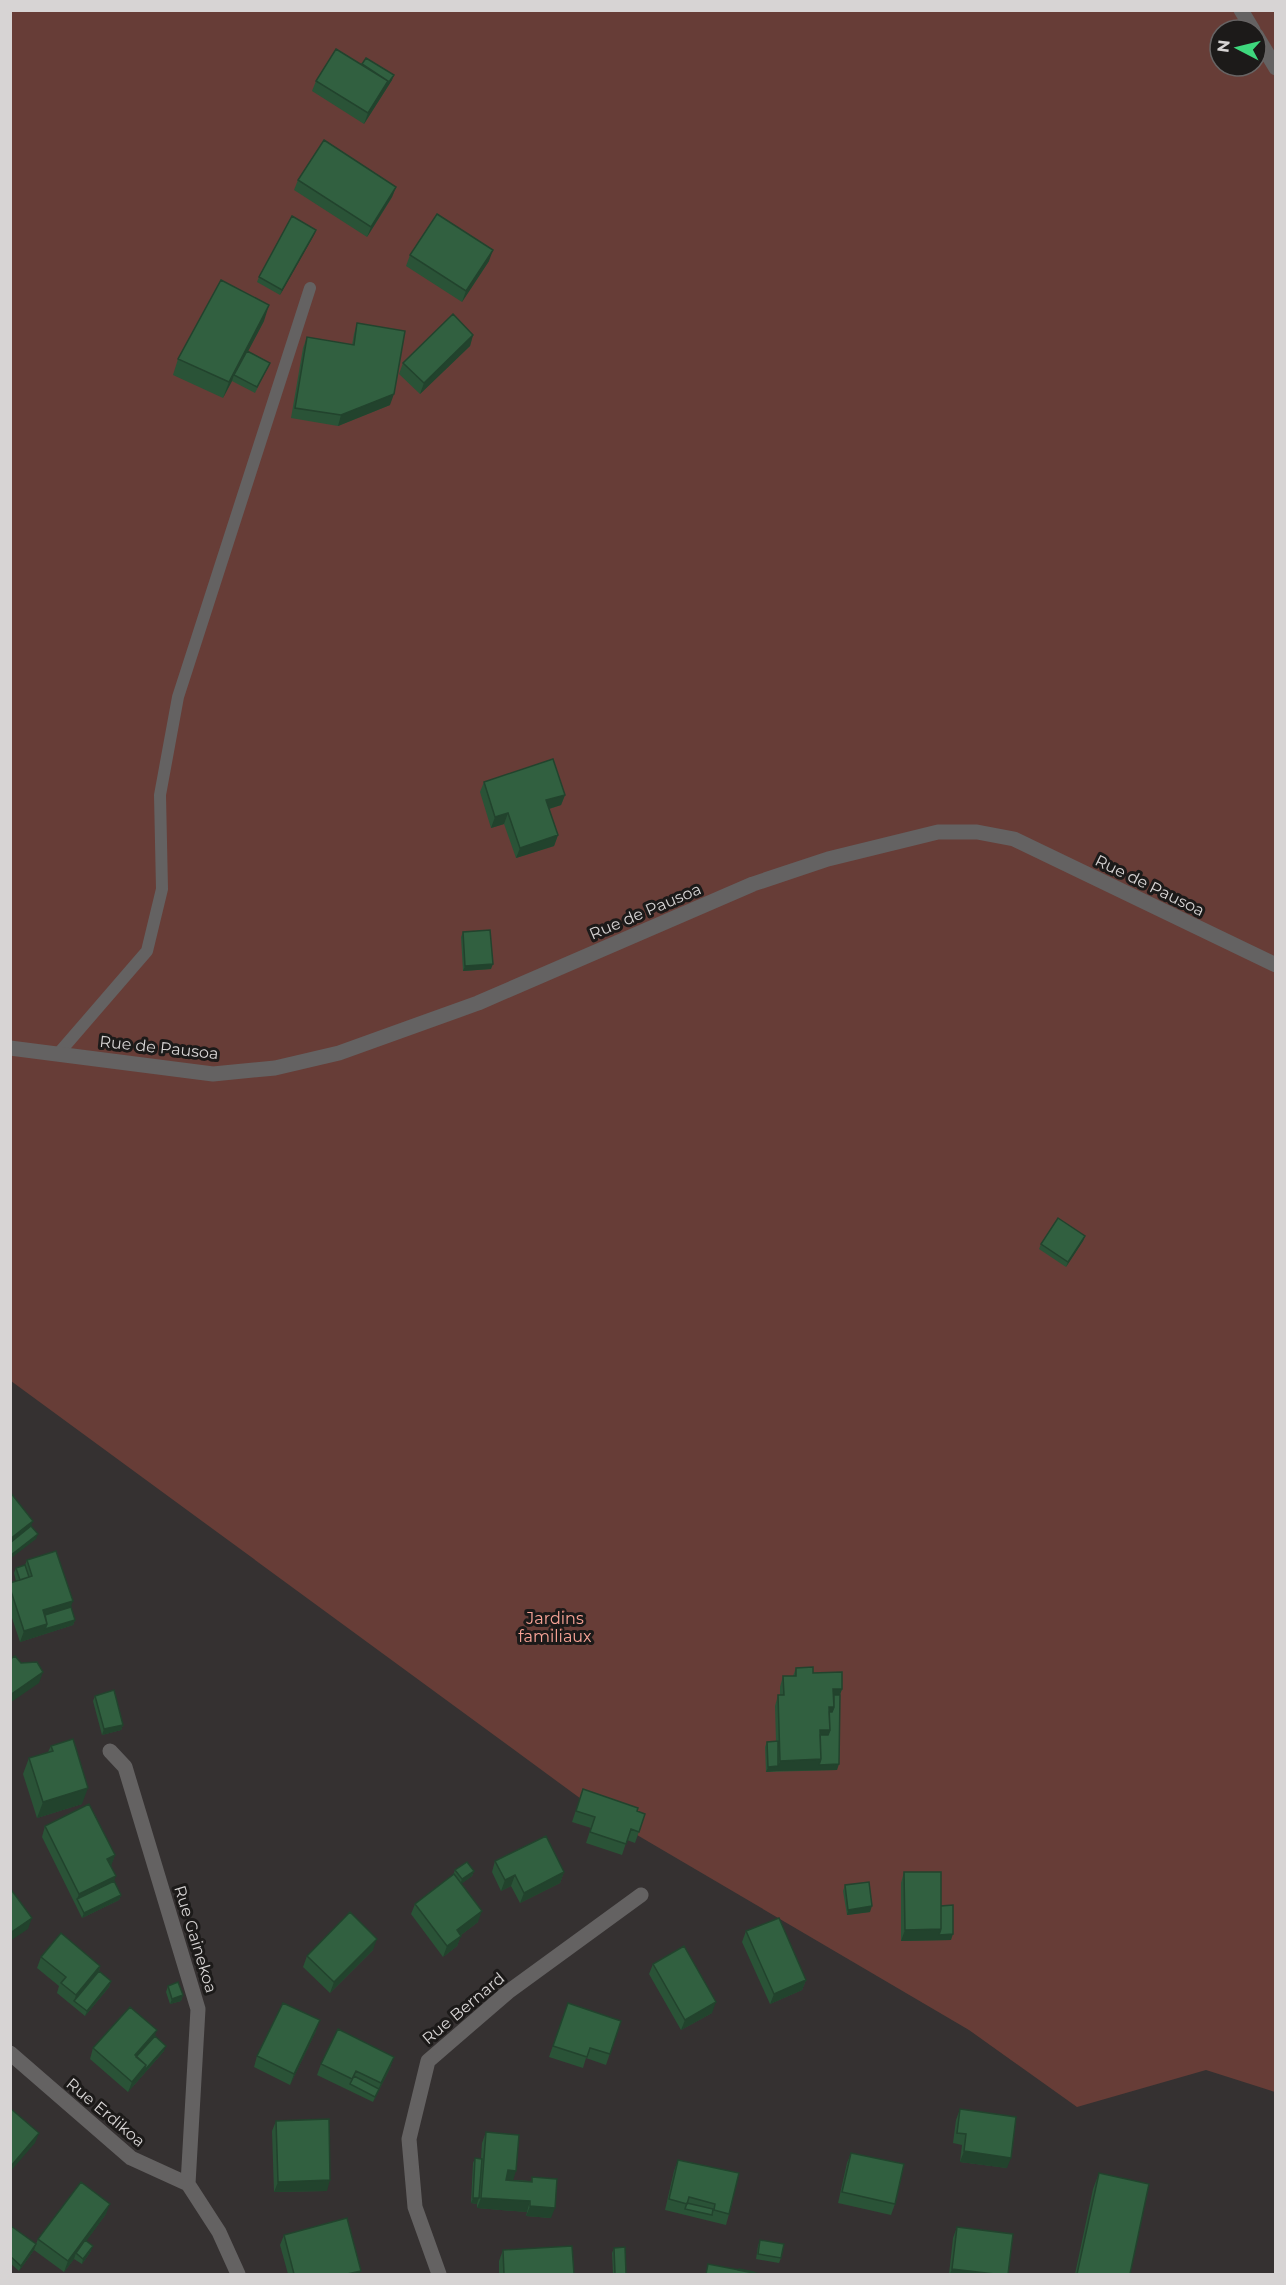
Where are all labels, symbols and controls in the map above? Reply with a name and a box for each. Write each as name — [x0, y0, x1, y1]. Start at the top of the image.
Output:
north arrow — [1208, 18, 1268, 78]
text: N — [1213, 39, 1234, 54]
street label: Rue de Pausoa — [1092, 851, 1208, 920]
street label: Rue de Pausoa — [586, 879, 704, 944]
street label: Rue de Pausoa — [99, 1032, 219, 1063]
park label: Jardins familiaux — [518, 1609, 592, 1646]
street label: Rue Gainekoa — [170, 1883, 221, 1995]
street label: Rue Bernard — [418, 1968, 508, 2048]
street label: Rue Erdikoa — [62, 2074, 149, 2151]

